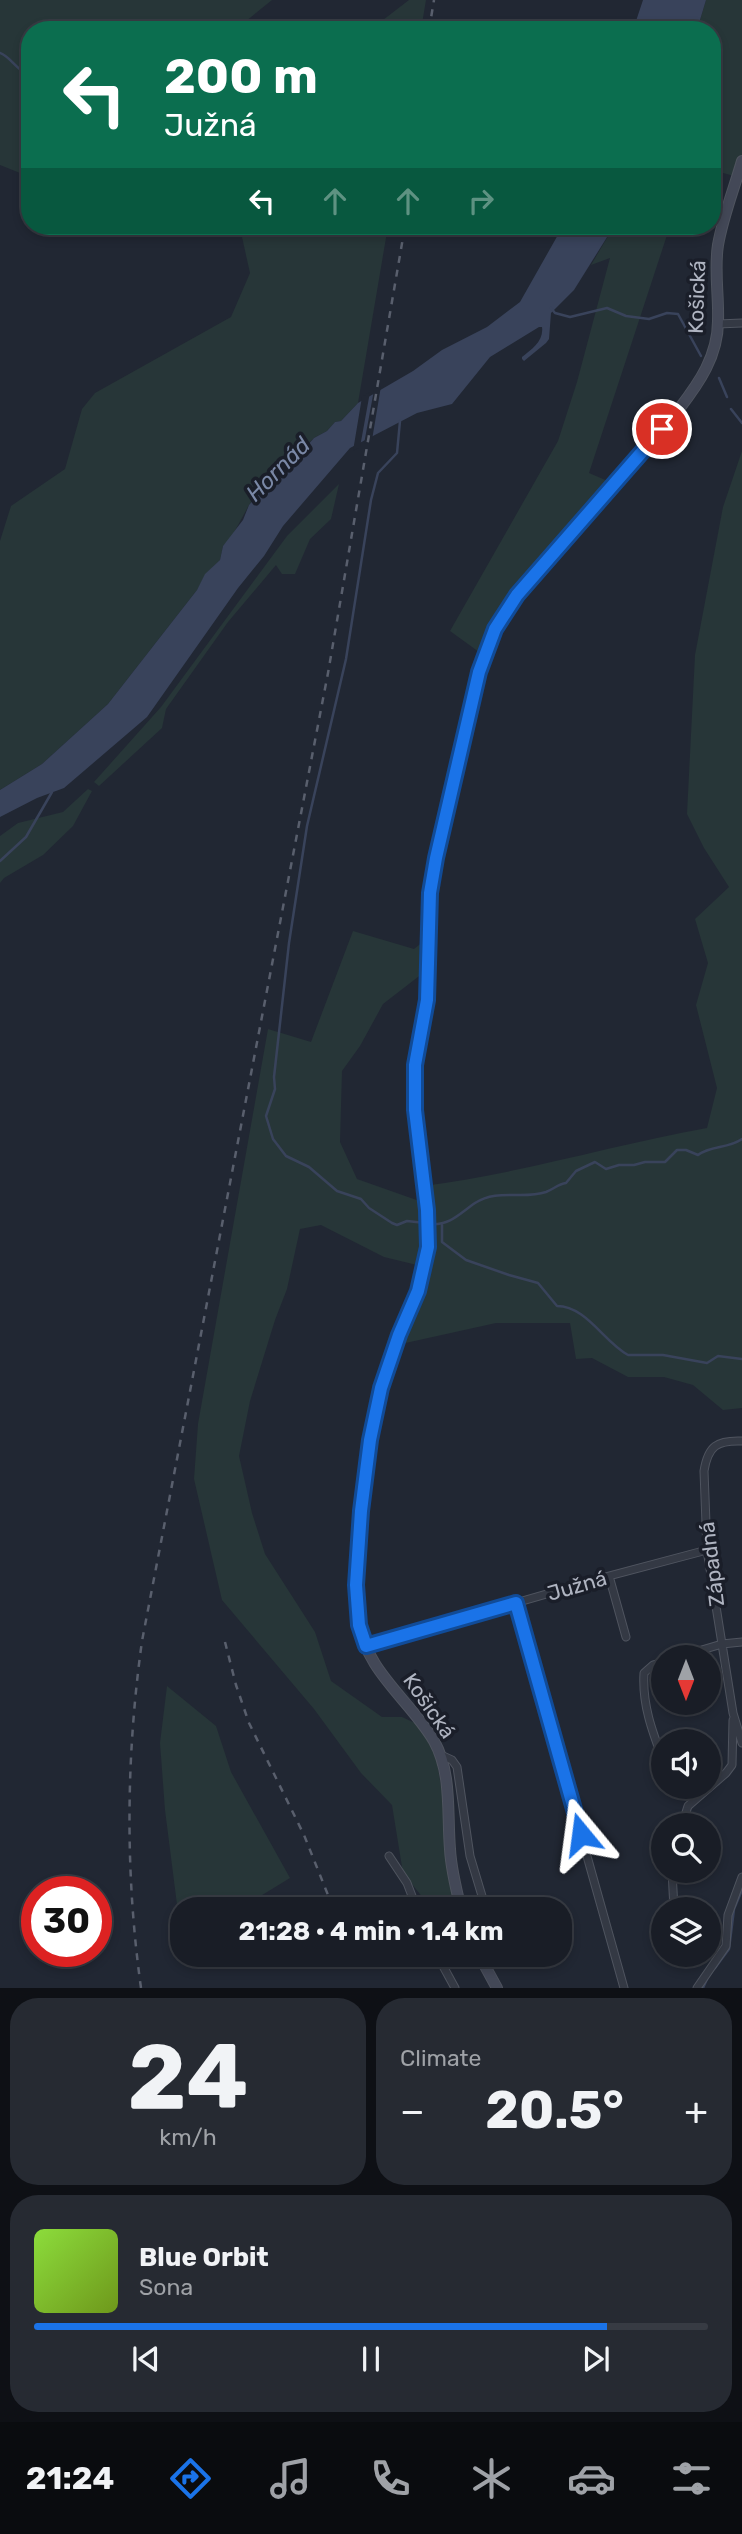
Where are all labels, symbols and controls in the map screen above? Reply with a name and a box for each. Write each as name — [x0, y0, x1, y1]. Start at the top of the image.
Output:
text: 200 m — [164, 47, 318, 105]
icon: left — [49, 49, 140, 140]
text: Južná — [164, 106, 257, 144]
icon: left — [243, 182, 281, 220]
icon: ahead — [316, 182, 354, 220]
icon: ahead — [389, 182, 427, 220]
icon: right — [462, 182, 500, 220]
street label: Košická — [683, 260, 710, 334]
pin — [632, 399, 692, 459]
icon: arrive — [643, 410, 681, 448]
water label: Hornád — [240, 431, 316, 507]
street label: Západná — [694, 1520, 729, 1608]
street label: Južná — [544, 1565, 610, 1606]
north arrow — [651, 1645, 721, 1715]
map controls — [651, 1645, 721, 1967]
street label: Košická — [398, 1668, 461, 1743]
button: sound — [651, 1729, 721, 1799]
position arrow — [544, 1797, 618, 1871]
button: search — [651, 1813, 721, 1883]
speed limit sign: 30 — [21, 1876, 112, 1967]
button: layers — [651, 1897, 721, 1967]
text: 21:28 · 4 min · 1.4 km — [239, 1916, 503, 1947]
text: 24 — [128, 2023, 248, 2131]
text: Climate — [400, 2044, 481, 2072]
text: 20.5° — [485, 2079, 624, 2141]
text: − — [400, 2088, 425, 2134]
text: + — [684, 2088, 708, 2134]
text: km/h — [159, 2123, 217, 2151]
text: Blue Orbit — [139, 2242, 269, 2273]
text: Sona — [139, 2273, 193, 2301]
icon: previous — [127, 2340, 165, 2378]
icon: pause — [352, 2340, 390, 2378]
icon: next — [577, 2340, 615, 2378]
icon: directions — [166, 2454, 215, 2503]
icon: music — [266, 2454, 315, 2503]
icon: phone — [366, 2454, 415, 2503]
icon: climate — [467, 2454, 516, 2503]
icon: car — [567, 2454, 616, 2503]
icon: filters — [667, 2454, 716, 2503]
text: 21:24 — [26, 2459, 114, 2497]

